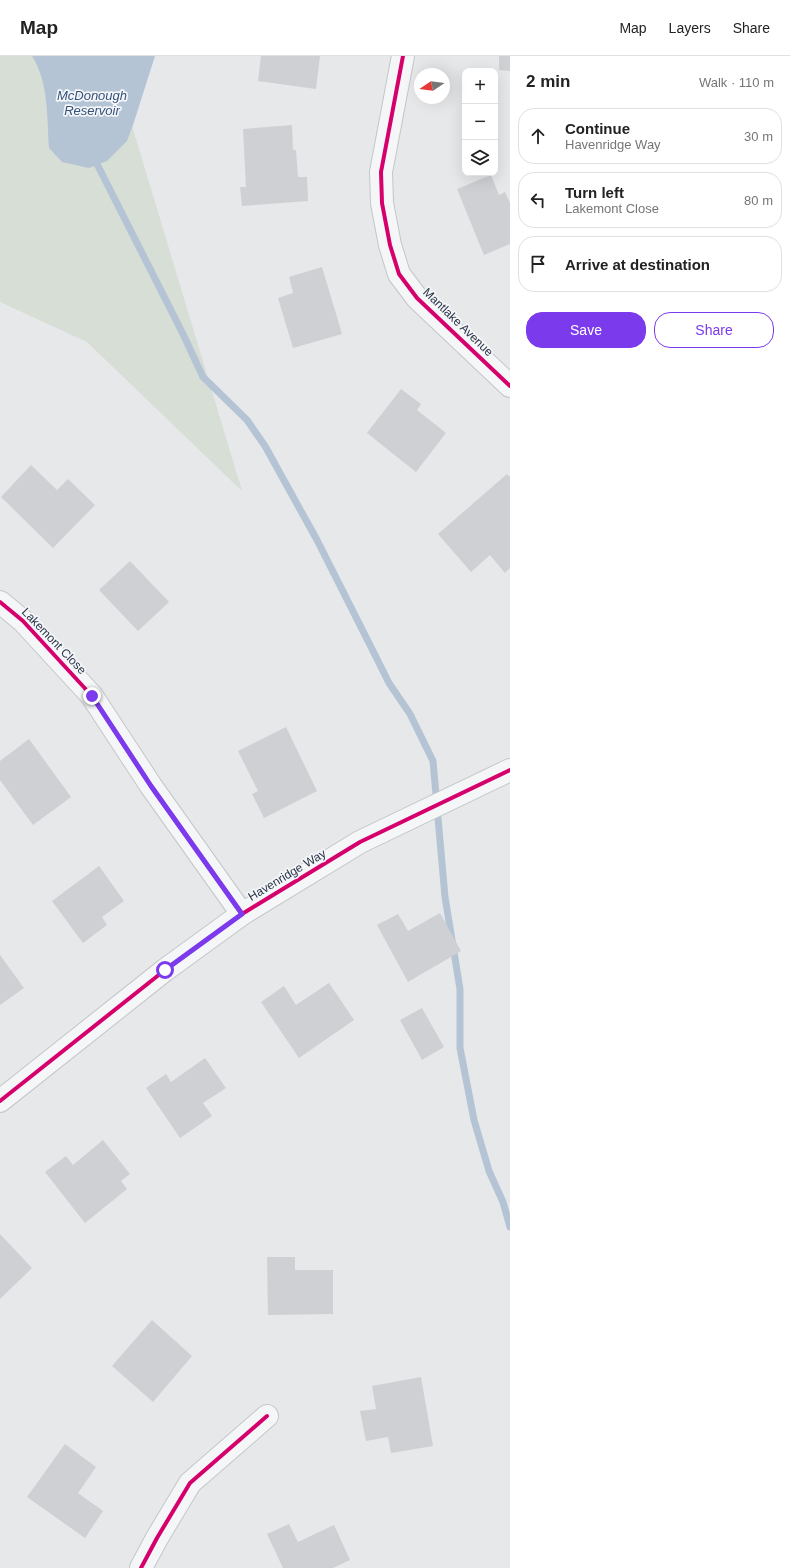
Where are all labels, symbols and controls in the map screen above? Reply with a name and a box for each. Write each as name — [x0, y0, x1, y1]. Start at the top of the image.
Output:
text: Map — [20, 17, 58, 38]
text: Map — [619, 20, 647, 36]
text: Layers — [669, 20, 711, 36]
text: Share — [733, 20, 770, 36]
north arrow — [414, 68, 450, 104]
map controls — [462, 68, 498, 176]
button: + — [462, 68, 498, 104]
text: 2 min — [526, 72, 570, 91]
text: Walk · 110 m — [699, 75, 774, 90]
water label: McDonough Reservoir — [57, 88, 127, 118]
button: − — [462, 104, 498, 140]
text: Continue — [565, 120, 630, 137]
icon: ahead — [527, 125, 549, 147]
text: 30 m — [744, 129, 773, 144]
text: Havenridge Way — [565, 137, 661, 152]
button: layers — [462, 140, 498, 176]
text: Turn left — [565, 184, 624, 201]
icon: left — [527, 189, 549, 211]
text: 80 m — [744, 193, 773, 208]
text: Lakemont Close — [565, 201, 659, 216]
icon: arrive — [527, 253, 549, 275]
text: Arrive at destination — [565, 256, 710, 273]
street label: Mantlake Avenue — [420, 285, 496, 359]
button: Save — [526, 312, 646, 348]
button: Share — [654, 312, 774, 348]
street label: Lakemont Close — [19, 605, 89, 677]
route end — [83, 687, 101, 705]
street label: Havenridge Way — [246, 846, 328, 904]
route start — [156, 961, 174, 979]

